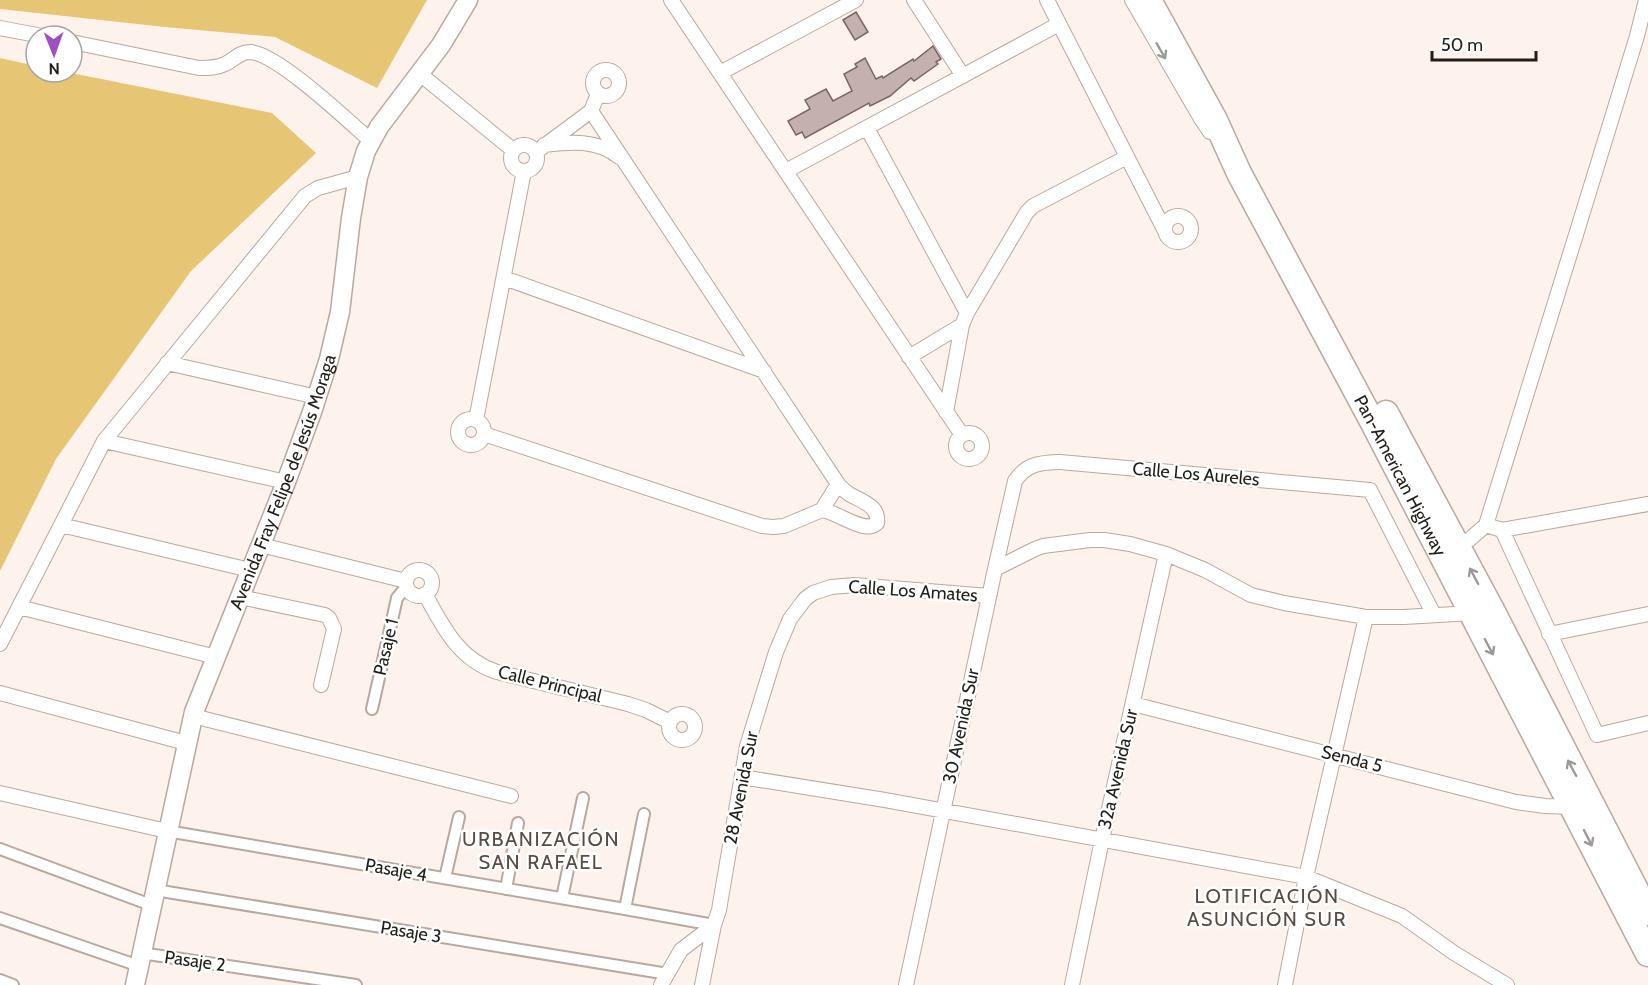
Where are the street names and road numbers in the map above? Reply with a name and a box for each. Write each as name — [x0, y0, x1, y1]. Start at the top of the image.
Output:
street label: Avenida Fray Felipe de Jesús Moraga — [225, 351, 341, 613]
street label: Pan-American Highway — [1349, 391, 1451, 560]
street label: Calle Los Aureles — [1132, 457, 1260, 491]
street label: Calle Los Amates — [848, 576, 978, 606]
street label: Pasaje 1 — [369, 616, 403, 678]
street label: Calle Principal — [496, 661, 605, 708]
street label: 30 Avenida Sur — [938, 666, 984, 785]
street label: 32a Avenida Sur — [1094, 707, 1143, 831]
street label: 28 Avenida Sur — [719, 729, 763, 846]
street label: Senda 5 — [1319, 741, 1385, 777]
street label: Pasaje 4 — [363, 854, 429, 886]
street label: Pasaje 3 — [379, 916, 443, 948]
street label: Pasaje 2 — [163, 946, 227, 976]

